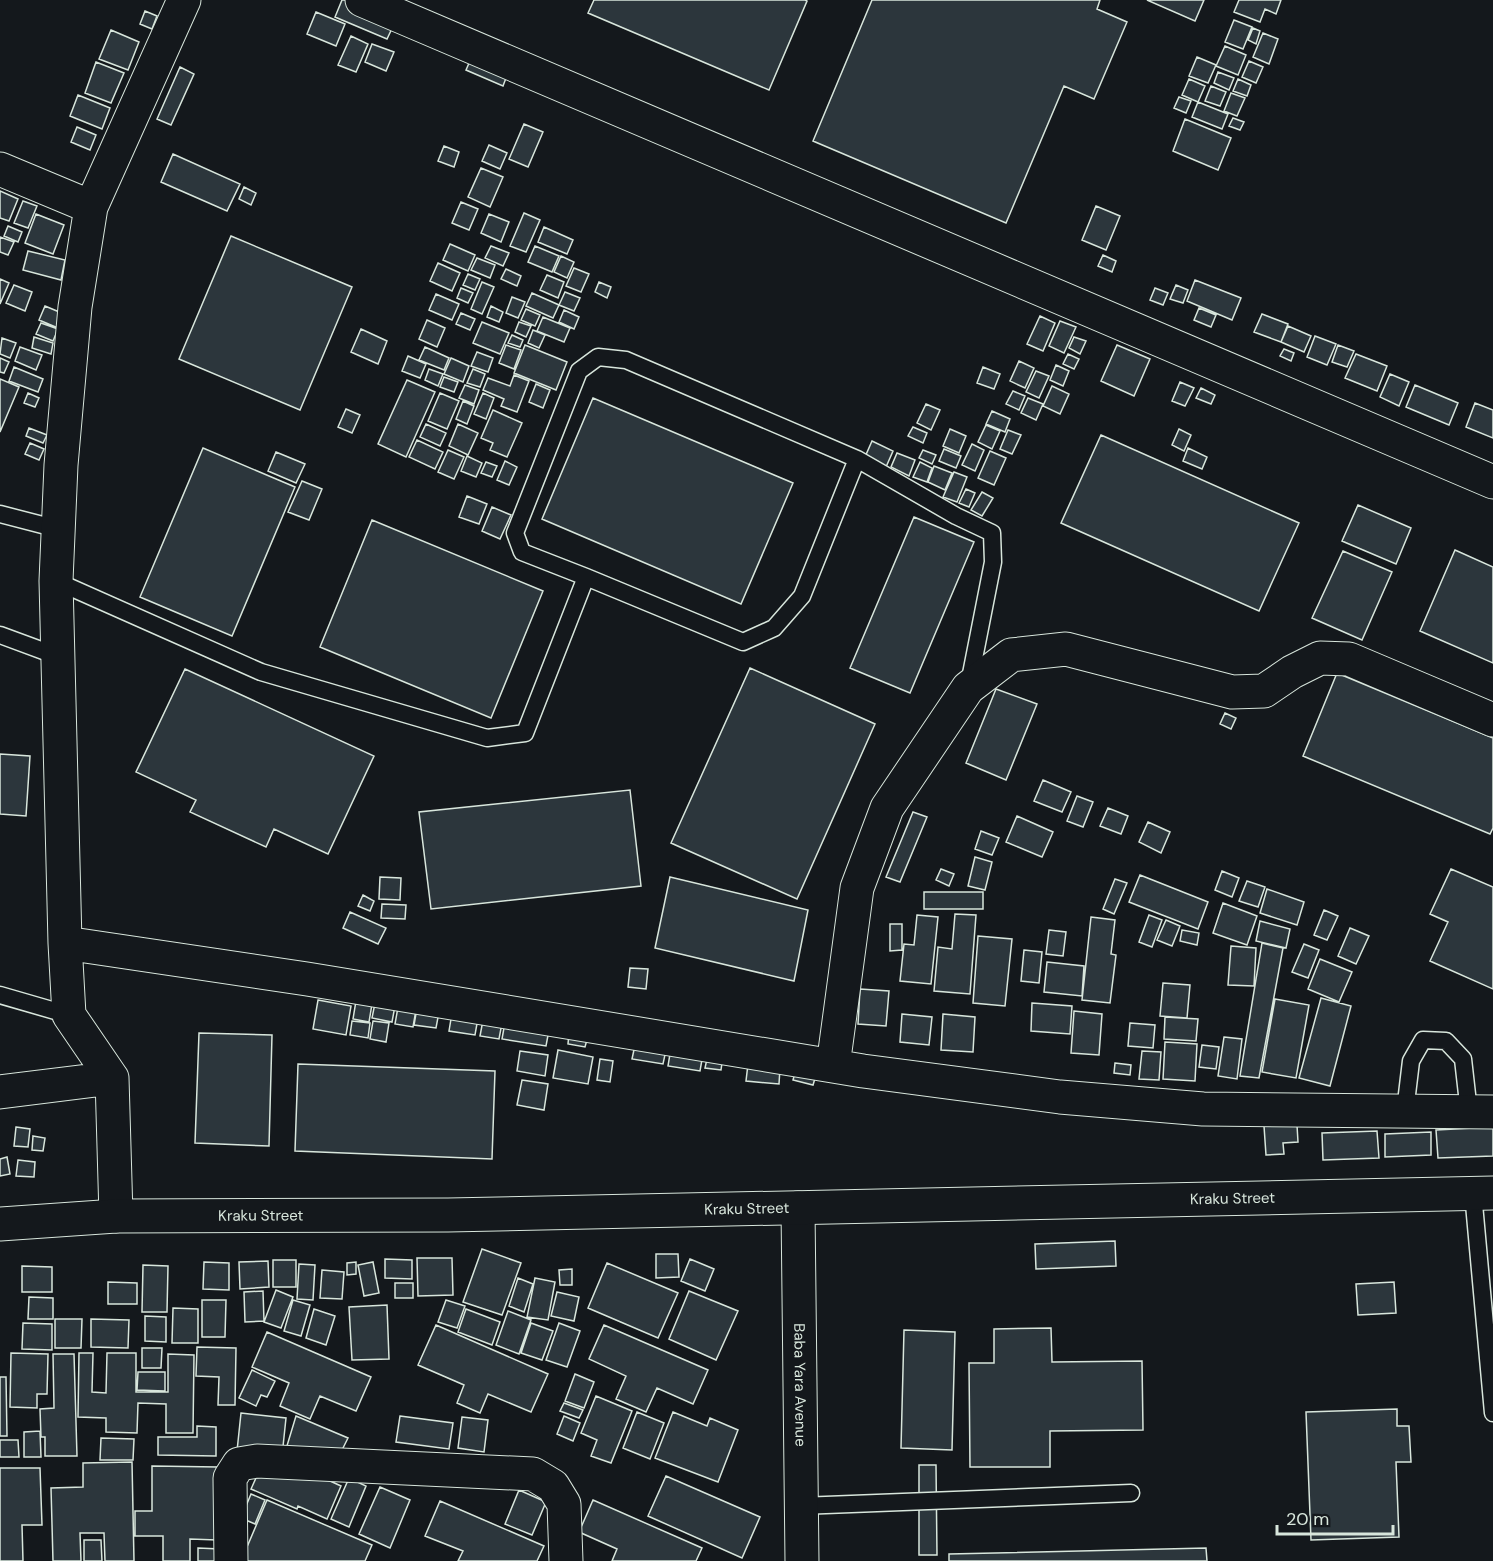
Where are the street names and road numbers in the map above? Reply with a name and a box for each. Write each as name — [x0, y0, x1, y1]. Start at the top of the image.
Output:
street label: Kraku Street — [1190, 1188, 1275, 1209]
street label: Kraku Street — [704, 1198, 790, 1220]
street label: Kraku Street — [218, 1205, 303, 1226]
street label: Baba Yara Avenue — [789, 1323, 811, 1447]

